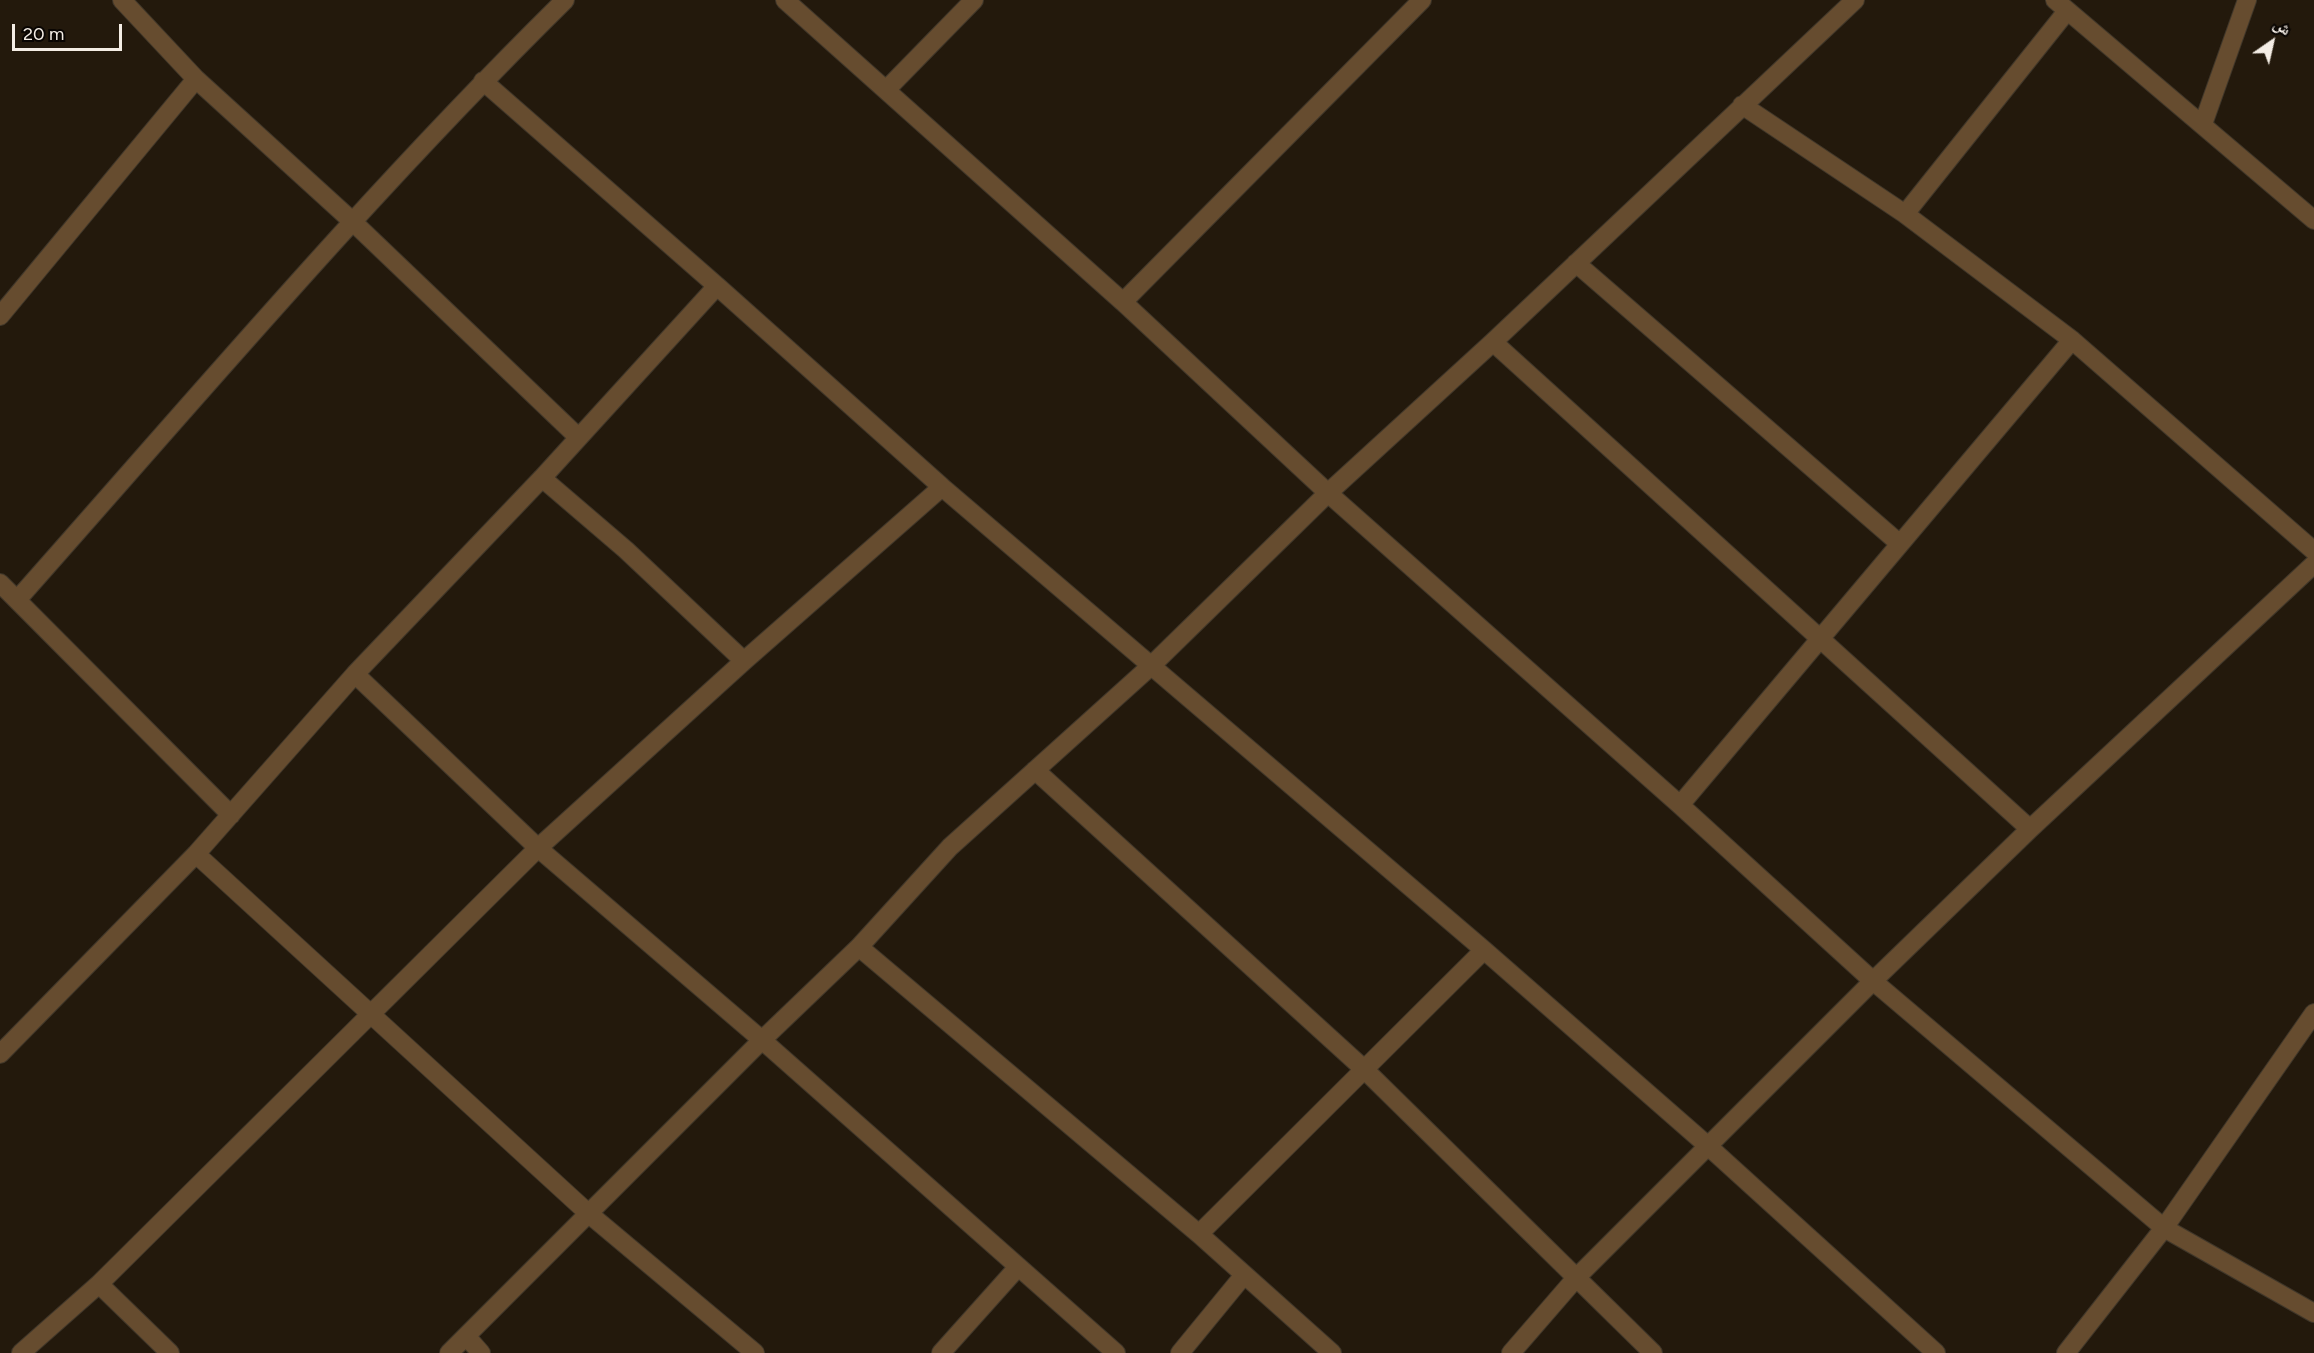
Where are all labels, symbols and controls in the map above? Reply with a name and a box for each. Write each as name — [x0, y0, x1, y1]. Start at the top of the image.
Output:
scale bar — [15, 12, 124, 50]
north arrow — [2242, 12, 2302, 72]
text: ش — [2270, 14, 2295, 39]
text: 20 m — [23, 23, 64, 45]

